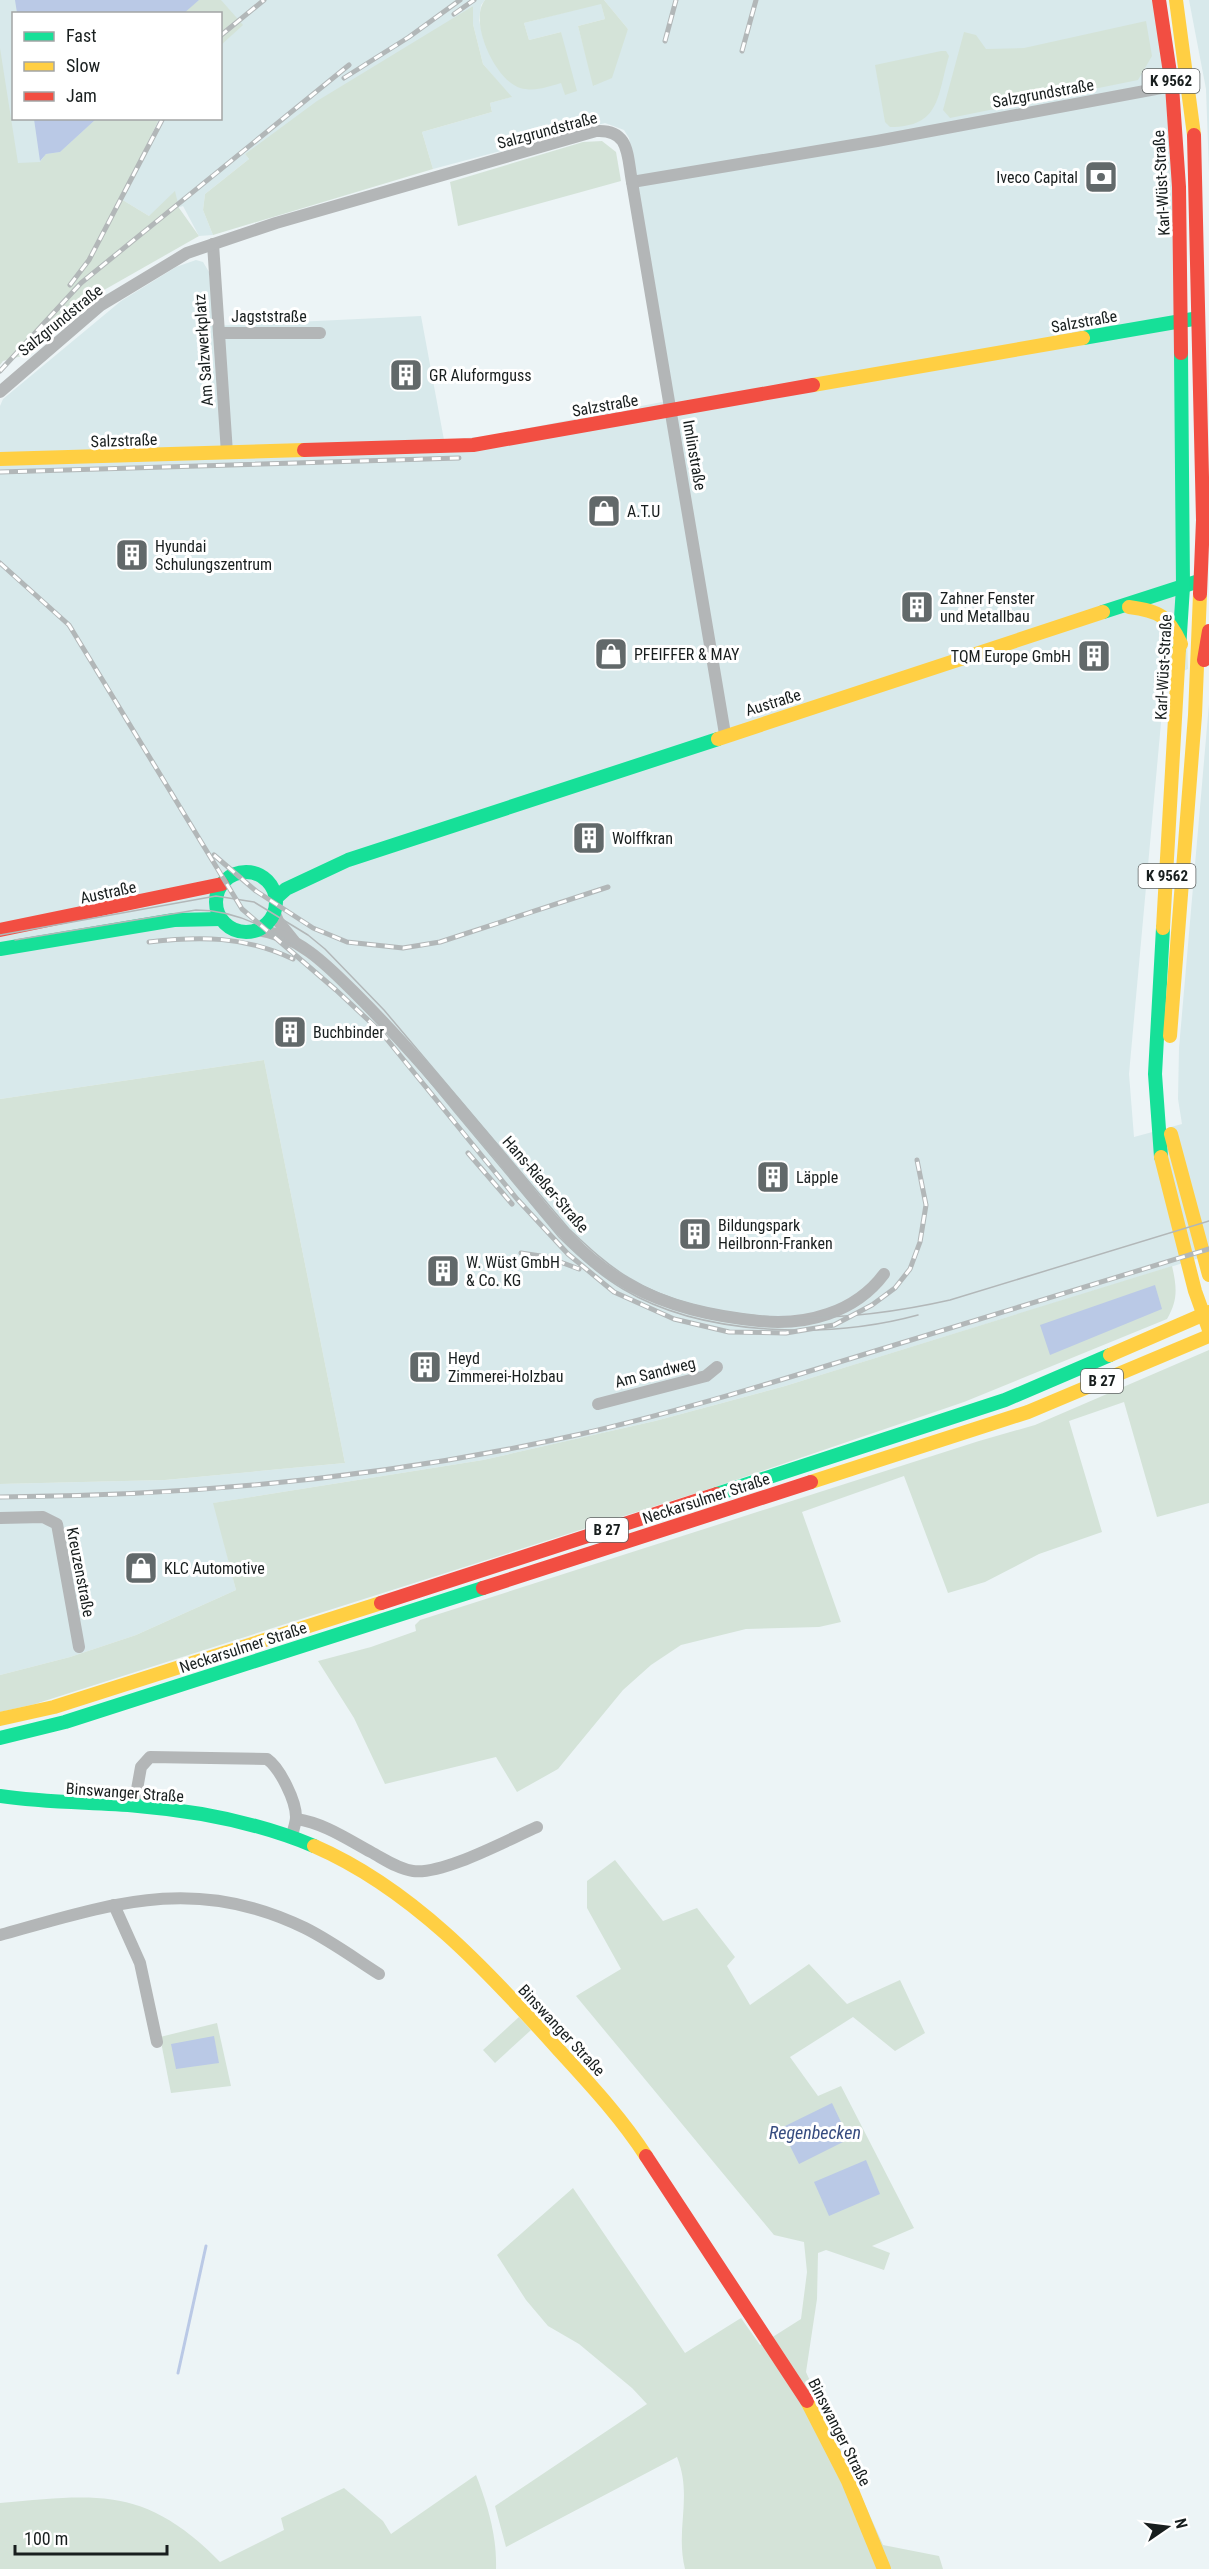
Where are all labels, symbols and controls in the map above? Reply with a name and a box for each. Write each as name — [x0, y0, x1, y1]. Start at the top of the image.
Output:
legend — [12, 12, 222, 120]
text: Fast — [66, 25, 97, 46]
text: Slow — [66, 55, 101, 76]
road number: K 9562 — [1142, 69, 1200, 93]
street label: Salzgrundstraße — [991, 75, 1095, 112]
text: Jam — [66, 85, 97, 106]
street label: Salzgrundstraße — [495, 108, 599, 153]
street label: Karl-Wüst-Straße — [1149, 130, 1174, 236]
bank icon: Iveco Capital — [1083, 159, 1119, 195]
place label: Iveco Capital — [996, 168, 1078, 187]
street label: Salzgrundstraße — [14, 281, 106, 360]
street label: Am Salzwerkplatz — [190, 293, 217, 407]
street label: Salzstraße — [1050, 306, 1119, 337]
street label: Jagststraße — [231, 307, 307, 326]
building icon: GR Aluformguss — [388, 357, 424, 393]
place label: GR Aluformguss — [429, 366, 531, 385]
street label: Salzstraße — [571, 390, 640, 421]
street label: Imlinstraße — [679, 418, 710, 492]
street label: Salzstraße — [90, 430, 158, 451]
shop icon: A.T.U — [586, 493, 622, 529]
place label: A.T.U — [627, 502, 660, 521]
building icon: Hyundai Schulungszentrum — [114, 537, 150, 573]
place label: Hyundai Schulungszentrum — [155, 537, 272, 574]
building icon: Zahner Fenster und Metallbau — [899, 589, 935, 625]
place label: Zahner Fenster und Metallbau — [940, 589, 1035, 626]
street label: Karl-Wüst-Straße — [1151, 614, 1176, 720]
shop icon: PFEIFFER & MAY — [593, 636, 629, 672]
building icon: TQM Europe GmbH — [1076, 638, 1112, 674]
place label: PFEIFFER & MAY — [634, 645, 740, 664]
place label: TQM Europe GmbH — [951, 647, 1071, 666]
street label: Austraße — [743, 685, 803, 720]
building icon: Wolffkran — [571, 820, 607, 856]
place label: Wolffkran — [612, 829, 673, 848]
road number: K 9562 — [1138, 864, 1196, 888]
street label: Austraße — [78, 877, 138, 908]
building icon: Buchbinder — [272, 1014, 308, 1050]
place label: Buchbinder — [313, 1023, 384, 1042]
street label: Hans-Rießer-Straße — [498, 1132, 593, 1237]
building icon: Läpple — [755, 1159, 791, 1195]
place label: Läpple — [796, 1168, 838, 1187]
building icon: Bildungspark Heilbronn-Franken — [677, 1216, 713, 1252]
place label: Bildungspark Heilbronn-Franken — [718, 1216, 833, 1253]
building icon: W. Wüst GmbH & Co. KG — [425, 1253, 461, 1289]
place label: W. Wüst GmbH & Co. KG — [466, 1253, 560, 1290]
building icon: Heyd Zimmerei-Holzbau — [407, 1349, 443, 1385]
place label: Heyd Zimmerei-Holzbau — [448, 1349, 563, 1386]
street label: Am Sandweg — [613, 1353, 697, 1392]
road number: B 27 — [1081, 1369, 1123, 1393]
street label: Neckarsulmer Straße — [640, 1469, 772, 1528]
road number: B 27 — [586, 1518, 628, 1542]
street label: Kreuzenstraße — [63, 1526, 99, 1619]
shop icon: KLC Automotive — [123, 1550, 159, 1586]
place label: KLC Automotive — [164, 1559, 265, 1578]
street label: Neckarsulmer Straße — [177, 1618, 309, 1677]
street label: Binswanger Straße — [65, 1779, 185, 1806]
street label: Binswanger Straße — [514, 1981, 609, 2080]
water label: Regenbecken — [769, 2122, 861, 2143]
street label: Binswanger Straße — [804, 2375, 875, 2489]
north arrow — [1137, 2497, 1197, 2557]
text: N — [1171, 2516, 1191, 2531]
scale bar — [15, 2518, 166, 2556]
text: 100 m — [24, 2528, 68, 2549]

